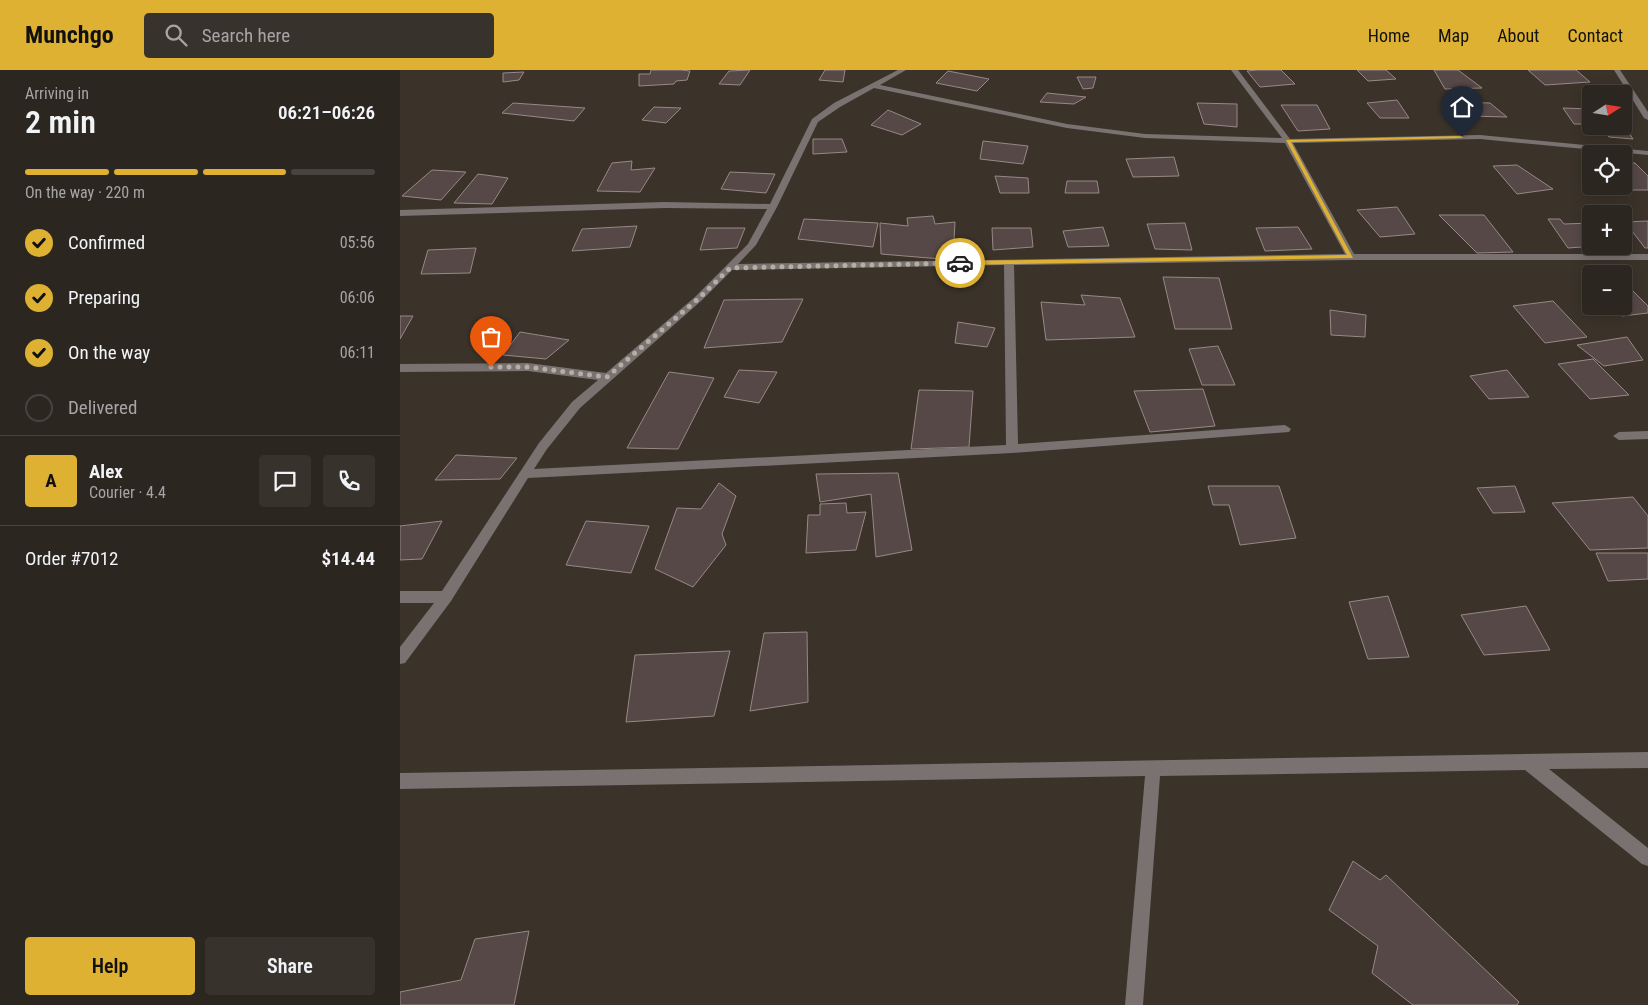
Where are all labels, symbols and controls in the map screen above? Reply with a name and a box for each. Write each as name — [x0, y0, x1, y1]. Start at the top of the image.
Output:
search box — [144, 13, 494, 58]
text: Munchgo — [25, 21, 114, 49]
icon: search — [162, 21, 190, 49]
text: Search here — [202, 24, 290, 47]
text: Home — [1368, 25, 1410, 46]
text: Map — [1438, 25, 1469, 46]
text: About — [1497, 25, 1539, 46]
text: Contact — [1567, 25, 1623, 46]
text: Arriving in — [25, 84, 89, 103]
north arrow — [1582, 85, 1632, 135]
map controls — [1582, 85, 1632, 315]
pin — [1441, 86, 1483, 137]
icon: home — [1448, 93, 1476, 121]
text: 06:21–06:26 — [278, 101, 375, 124]
text: 2 min — [25, 103, 96, 141]
button: locate — [1582, 145, 1632, 195]
text: On the way · 220 m — [25, 183, 145, 202]
button: + — [1582, 205, 1632, 255]
icon: check — [25, 229, 53, 257]
text: Confirmed — [68, 231, 145, 254]
text: 05:56 — [340, 233, 375, 252]
courier — [935, 238, 985, 288]
icon: car — [946, 249, 974, 277]
button: − — [1582, 265, 1632, 315]
icon: check — [25, 284, 53, 312]
text: Preparing — [68, 286, 140, 309]
text: 06:06 — [340, 288, 375, 307]
pin — [470, 316, 512, 367]
icon: bag — [477, 323, 505, 351]
icon: check — [25, 339, 53, 367]
text: On the way — [68, 341, 150, 364]
text: 06:11 — [340, 343, 375, 362]
text: Delivered — [68, 396, 137, 419]
button: chat — [259, 455, 311, 507]
button: phone — [323, 455, 375, 507]
text: Alex — [89, 460, 123, 483]
text: A — [45, 469, 57, 492]
text: Courier · 4.4 — [89, 483, 166, 502]
text: Order #7012 — [25, 547, 118, 570]
text: $14.44 — [321, 547, 375, 570]
button: Help — [25, 937, 195, 995]
button: Share — [205, 937, 375, 995]

